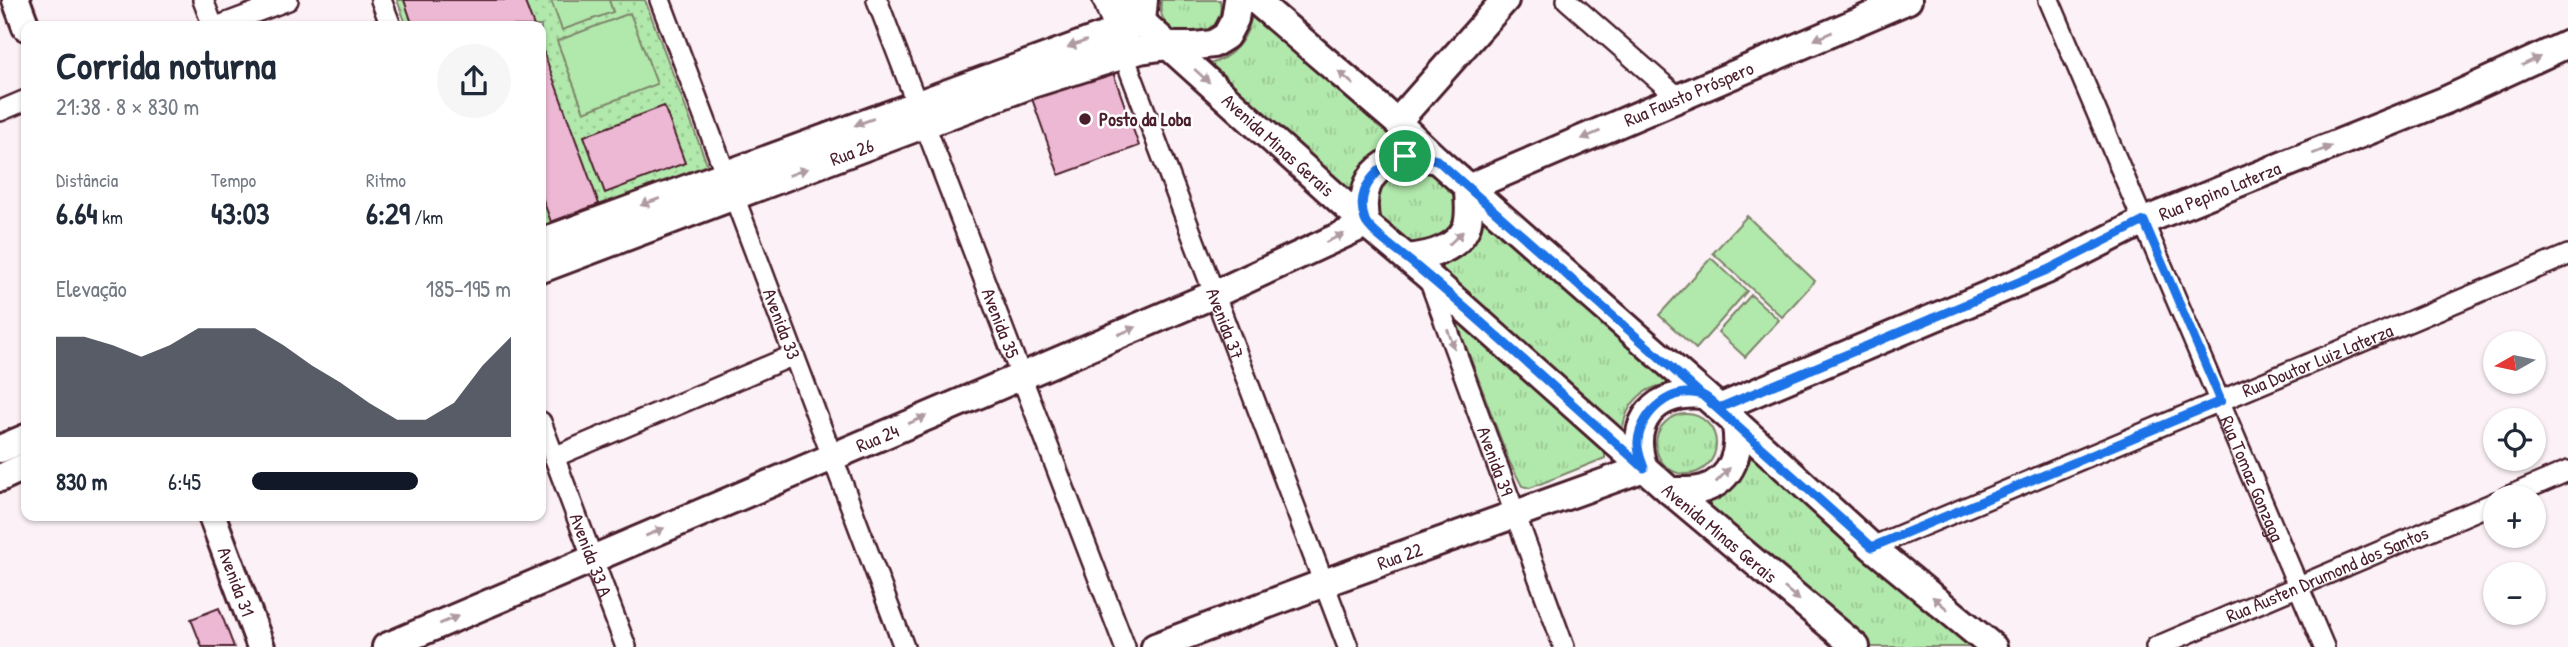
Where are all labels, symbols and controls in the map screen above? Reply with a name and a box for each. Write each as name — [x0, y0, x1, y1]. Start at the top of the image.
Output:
one-way arrow — [1812, 31, 1833, 42]
text: Corrida noturna — [56, 39, 276, 91]
one-way arrow — [1067, 39, 1088, 50]
button: share — [437, 44, 511, 118]
street label: Rua Fausto Próspero — [1620, 54, 1758, 133]
one-way arrow — [2521, 55, 2542, 66]
one-way arrow — [1193, 68, 1210, 84]
one-way arrow — [1337, 71, 1354, 86]
street label: Avenida Minas Gerais — [1216, 87, 1340, 202]
text: 21:38 · 8 × 830 m — [56, 91, 199, 122]
place label: Posto da Loba — [1099, 106, 1191, 132]
marker: Posto da Loba — [1077, 111, 1093, 127]
one-way arrow — [853, 117, 874, 128]
pin — [1375, 126, 1435, 186]
one-way arrow — [1581, 129, 1601, 141]
street label: Rua 26 — [826, 132, 877, 172]
icon: arrive — [1386, 137, 1424, 175]
one-way arrow — [2312, 144, 2333, 155]
street label: Rua Pepino Laterza — [2155, 154, 2285, 227]
one-way arrow — [787, 166, 808, 177]
text: Distância — [56, 167, 118, 193]
text: Tempo — [211, 167, 256, 193]
text: Ritmo — [366, 167, 406, 193]
text: 6.64 — [56, 193, 98, 233]
text: 43:03 — [211, 193, 270, 233]
text: 6:29 — [366, 193, 410, 233]
one-way arrow — [640, 196, 661, 207]
text: km — [98, 204, 123, 230]
text: /km — [410, 204, 443, 230]
one-way arrow — [1447, 230, 1465, 246]
one-way arrow — [1324, 233, 1345, 244]
text: Elevação — [56, 273, 127, 304]
text: 185–195 m — [426, 273, 511, 304]
street label: Avenida 35 — [976, 284, 1026, 362]
street label: Avenida 37 — [1200, 284, 1251, 363]
street label: Avenida 33 — [757, 285, 807, 363]
street label: Rua Doutor Luiz Laterza — [2238, 317, 2397, 403]
one-way arrow — [1117, 325, 1137, 337]
one-way arrow — [1446, 328, 1457, 349]
north arrow — [2483, 331, 2546, 394]
map controls — [2483, 331, 2546, 625]
button: locate — [2483, 408, 2546, 471]
street label: Rua Tomaz Gonzaga — [2214, 412, 2291, 546]
one-way arrow — [907, 414, 928, 425]
street label: Rua 24 — [852, 417, 903, 458]
street label: Avenida 39 — [1471, 423, 1520, 499]
text: 830 m — [56, 466, 108, 497]
text: 6:45 — [168, 466, 201, 497]
one-way arrow — [1714, 467, 1730, 484]
street label: Avenida Minas Gerais — [1657, 477, 1783, 589]
button: + — [2483, 485, 2546, 548]
street label: Avenida 33 A — [564, 509, 619, 600]
street label: Rua Austen Drumond dos Santos — [2222, 519, 2432, 629]
one-way arrow — [645, 526, 666, 537]
street label: Rua 22 — [1374, 536, 1426, 576]
street label: Avenida 31 — [212, 543, 261, 620]
button: − — [2483, 562, 2546, 625]
one-way arrow — [1784, 586, 1801, 601]
one-way arrow — [1932, 596, 1950, 611]
one-way arrow — [438, 614, 459, 625]

